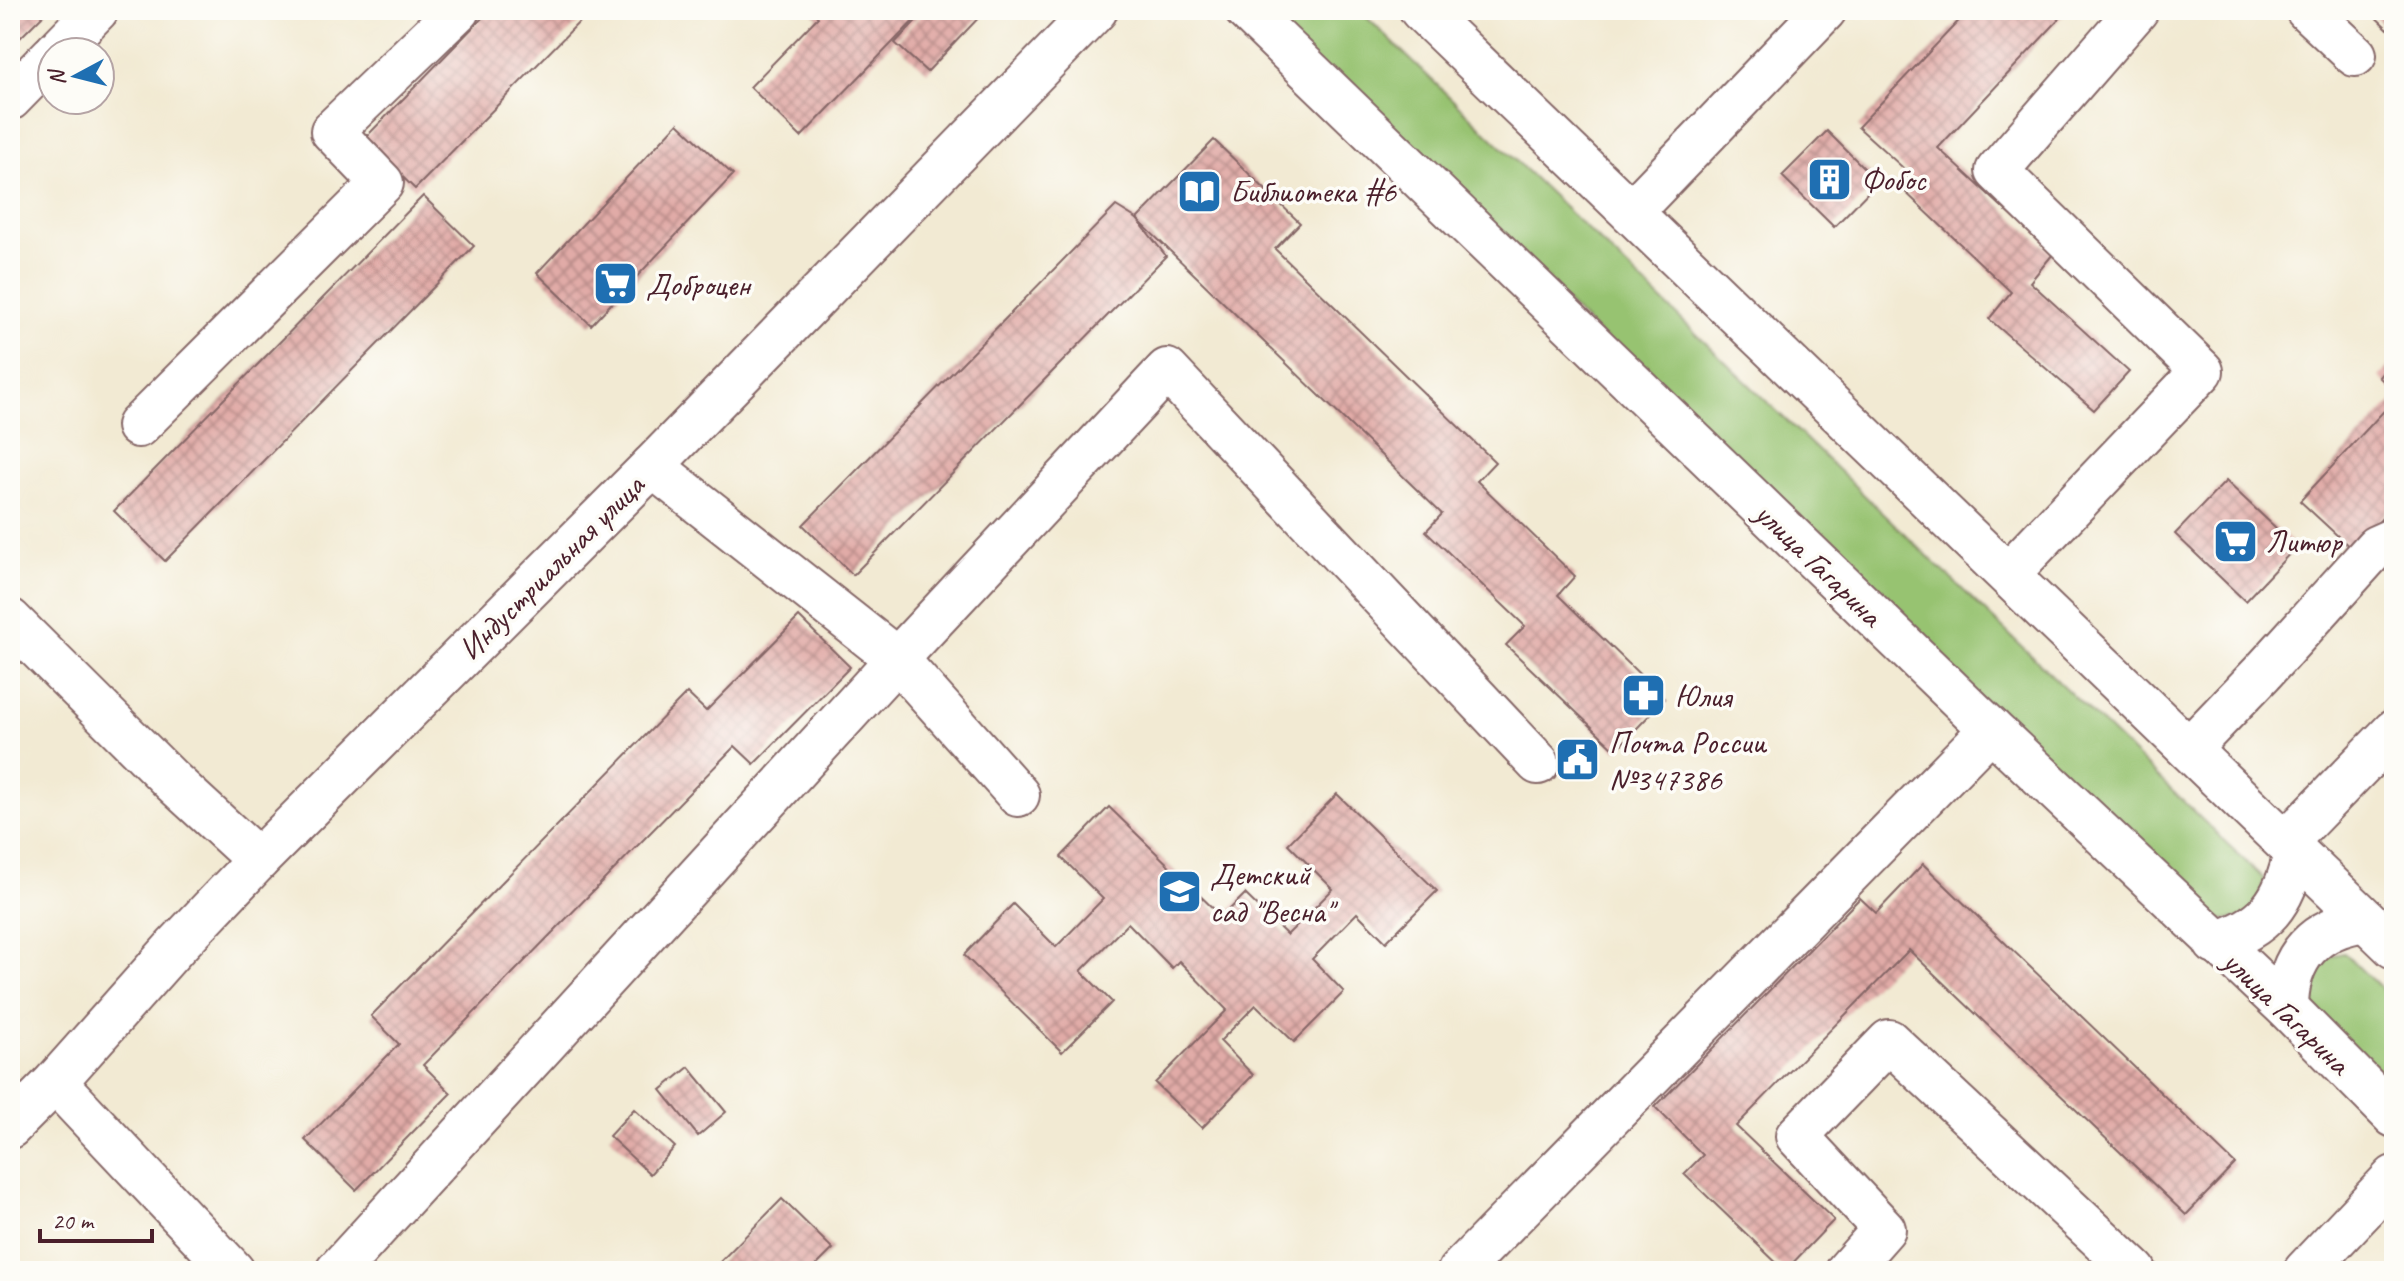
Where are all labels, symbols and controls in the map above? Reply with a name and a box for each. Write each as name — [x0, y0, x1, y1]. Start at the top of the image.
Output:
north arrow — [36, 36, 116, 116]
text: N — [42, 66, 72, 87]
building icon: Фобос — [1806, 155, 1854, 203]
place label: Фобос — [1861, 159, 1927, 200]
library icon: Библиотека #6 — [1175, 167, 1223, 215]
place label: Библиотека #6 — [1230, 171, 1398, 212]
supermarket icon: Доброцен — [591, 260, 639, 308]
place label: Доброцен — [646, 264, 752, 305]
street label: Индустриальная улица — [450, 464, 655, 669]
street label: улица Гагарина — [1745, 492, 1893, 637]
supermarket icon: Литюр — [2211, 517, 2259, 565]
place label: Литюр — [2266, 521, 2344, 562]
pharmacy icon: Юлия — [1620, 672, 1668, 720]
place label: Юлия — [1675, 676, 1733, 717]
place label: Почта России №347386 — [1609, 722, 1768, 800]
public building icon: Почта России №347386 — [1554, 736, 1602, 784]
place label: Детский сад "Весна" — [1210, 854, 1339, 932]
school or university icon: Детский сад "Весна" — [1155, 868, 1203, 916]
street label: улица Гагарина — [2213, 940, 2361, 1085]
scale bar — [40, 1193, 152, 1243]
text: 20 m — [52, 1206, 95, 1236]

